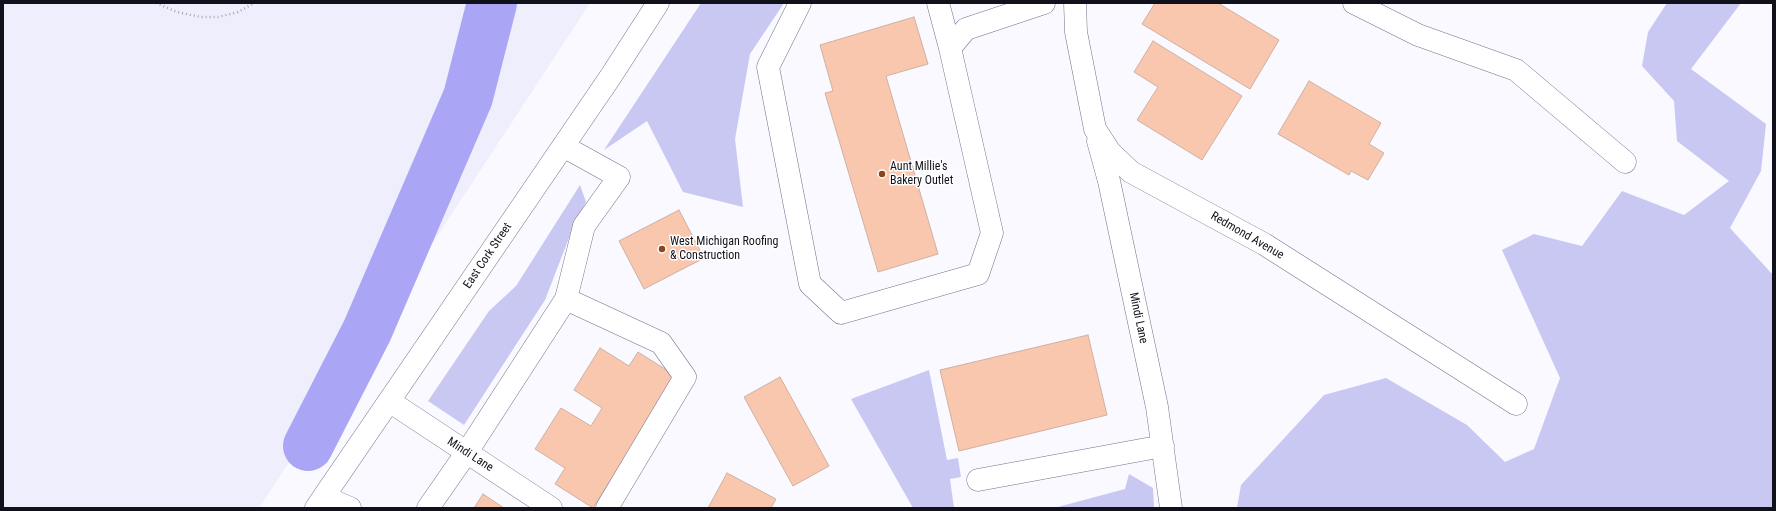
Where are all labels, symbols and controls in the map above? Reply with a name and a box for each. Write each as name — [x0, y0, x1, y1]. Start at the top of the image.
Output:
place label: Aunt Millie's Bakery Outlet — [890, 160, 953, 188]
marker: Aunt Millie's Bakery Outlet — [877, 169, 887, 179]
street label: Redmond Avenue — [1208, 209, 1286, 263]
street label: East Cork Street — [461, 220, 515, 292]
place label: West Michigan Roofing & Construction — [670, 235, 779, 263]
marker: West Michigan Roofing & Construction — [657, 244, 667, 254]
street label: Mindi Lane — [1126, 291, 1150, 345]
street label: Mindi Lane — [444, 435, 496, 475]

